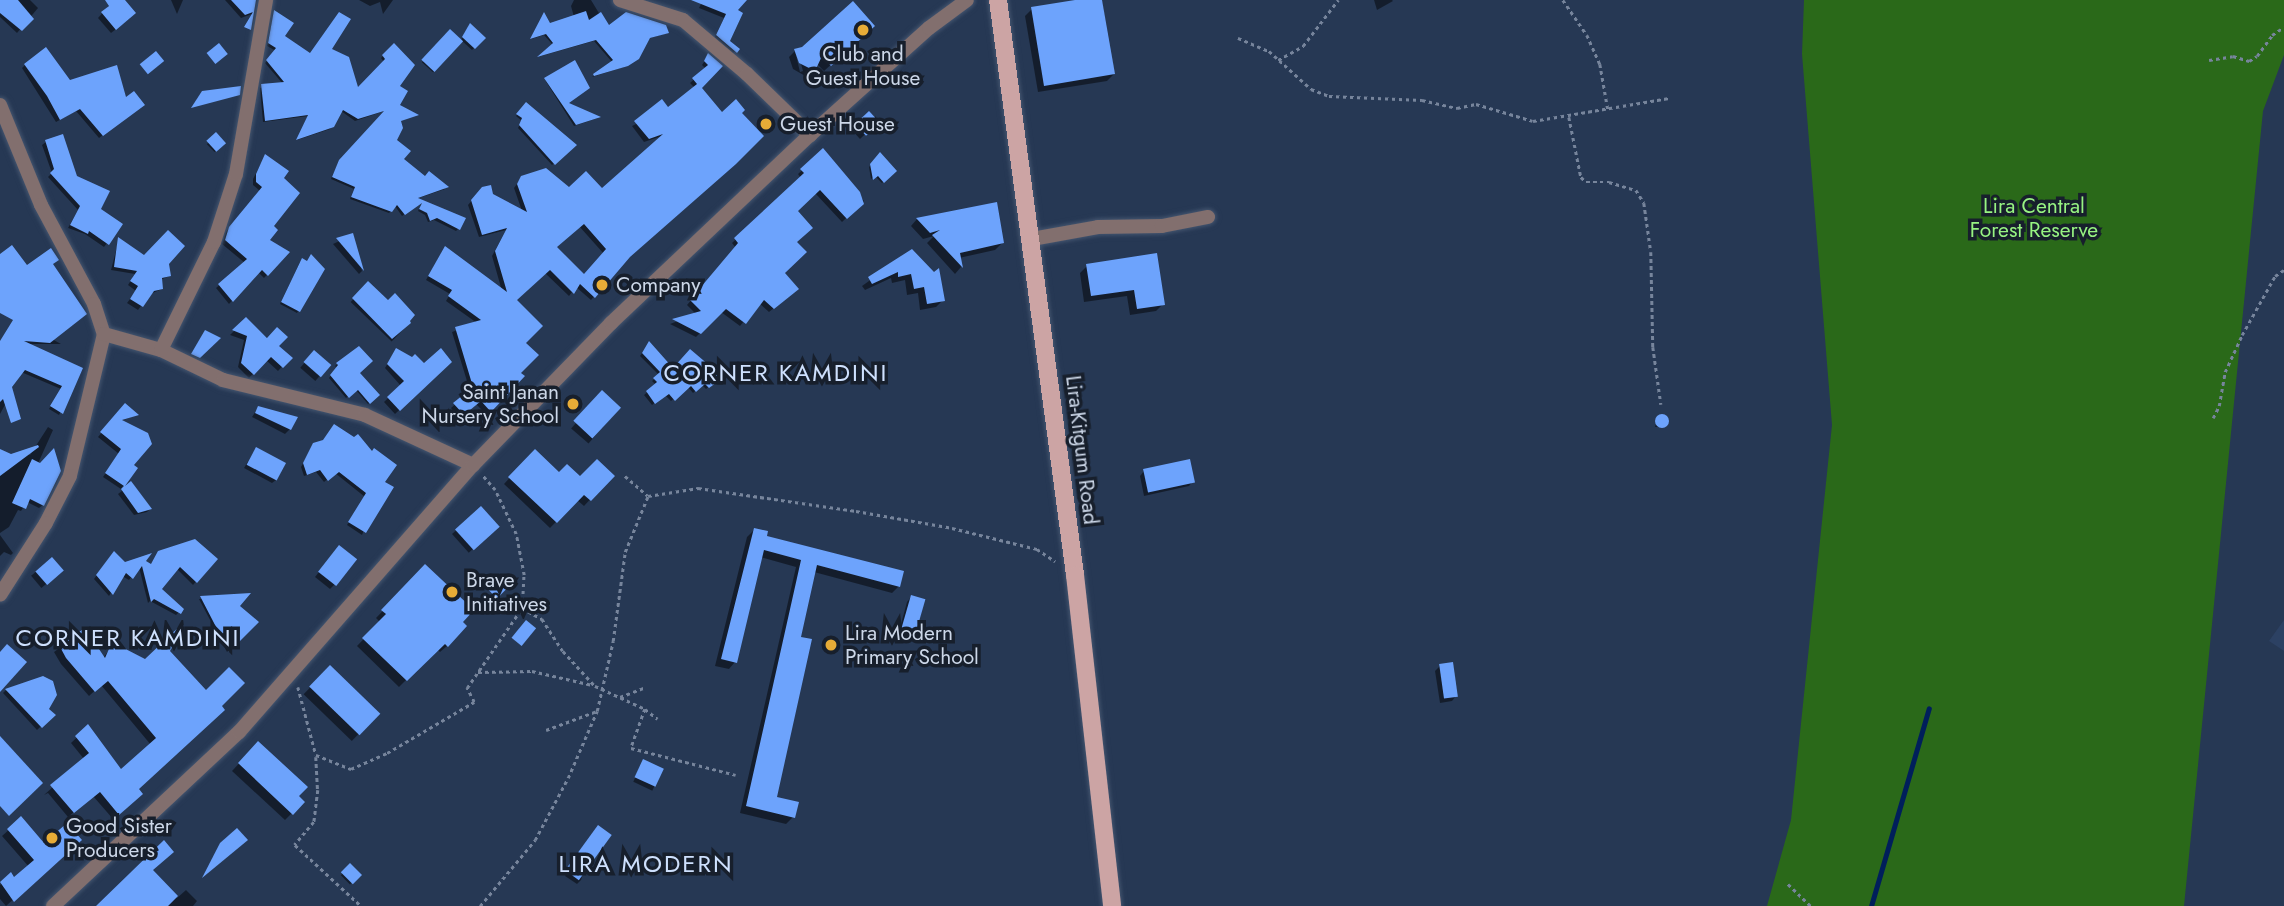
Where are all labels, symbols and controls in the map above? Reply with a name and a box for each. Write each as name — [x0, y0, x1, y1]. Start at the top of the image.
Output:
marker: Club and Guest House — [855, 22, 871, 38]
place label: Club and Guest House — [806, 41, 920, 91]
place label: Guest House — [780, 111, 895, 137]
marker: Guest House — [758, 116, 774, 132]
park label: Lira Central Forest Reserve — [1970, 193, 2098, 243]
place label: Company — [616, 272, 700, 298]
marker: Company — [594, 277, 610, 293]
district label: CORNER KAMDINI — [665, 359, 887, 387]
street label: Lira-Kitgum Road — [1060, 374, 1104, 526]
place label: Saint Janan Nursery School — [422, 379, 559, 429]
marker: Saint Janan Nursery School — [565, 396, 581, 412]
place label: Brave Initiatives — [466, 567, 547, 617]
marker: Brave Initiatives — [444, 584, 460, 600]
place label: Lira Modern Primary School — [845, 620, 979, 670]
district label: CORNER KAMDINI — [17, 624, 239, 652]
marker: Lira Modern Primary School — [823, 637, 839, 653]
place label: Good Sister Producers — [66, 813, 172, 863]
marker: Good Sister Producers — [44, 830, 60, 846]
district label: LIRA MODERN — [560, 850, 732, 878]

